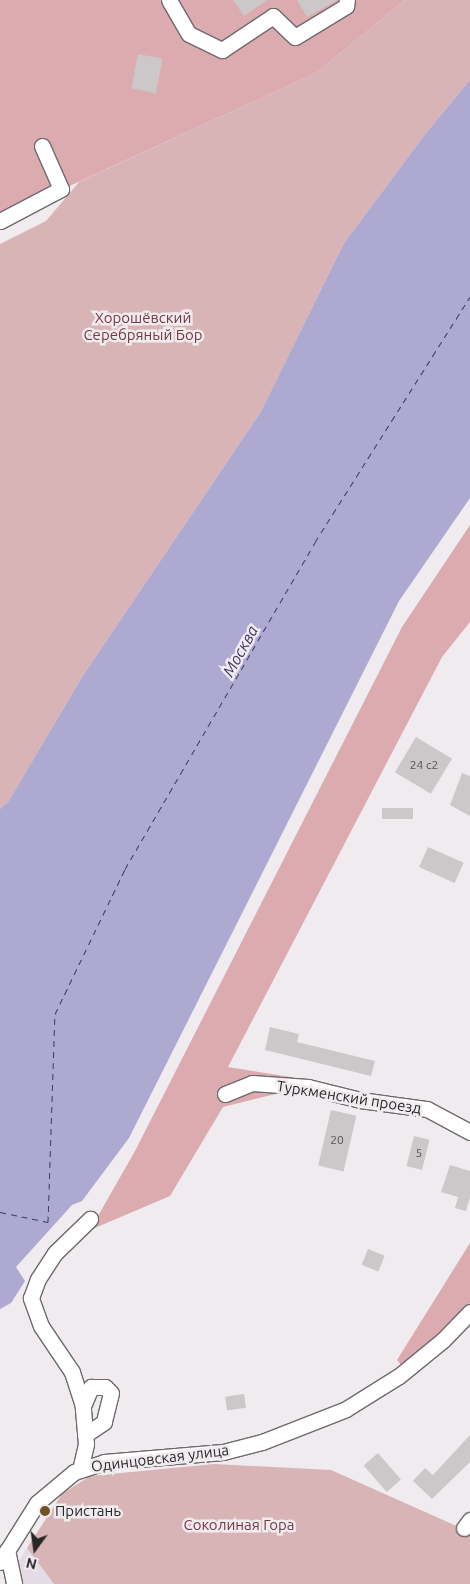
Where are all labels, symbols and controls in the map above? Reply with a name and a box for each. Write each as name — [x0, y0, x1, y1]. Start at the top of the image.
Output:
park label: Хорошёвский Серебряный Бор — [83, 308, 203, 343]
water label: Москва — [218, 622, 262, 680]
house number: 24 с2 — [410, 758, 438, 772]
street label: Туркменский проезд — [275, 1077, 423, 1117]
house number: 20 — [330, 1133, 344, 1147]
house number: 5 — [416, 1146, 422, 1160]
street label: Одинцовская улица — [90, 1441, 230, 1475]
place label: Пристань — [55, 1502, 121, 1520]
marker: Пристань — [39, 1505, 51, 1517]
park label: Соколиная Гора — [184, 1516, 294, 1534]
north arrow — [10, 1524, 60, 1574]
text: N — [24, 1555, 38, 1573]

